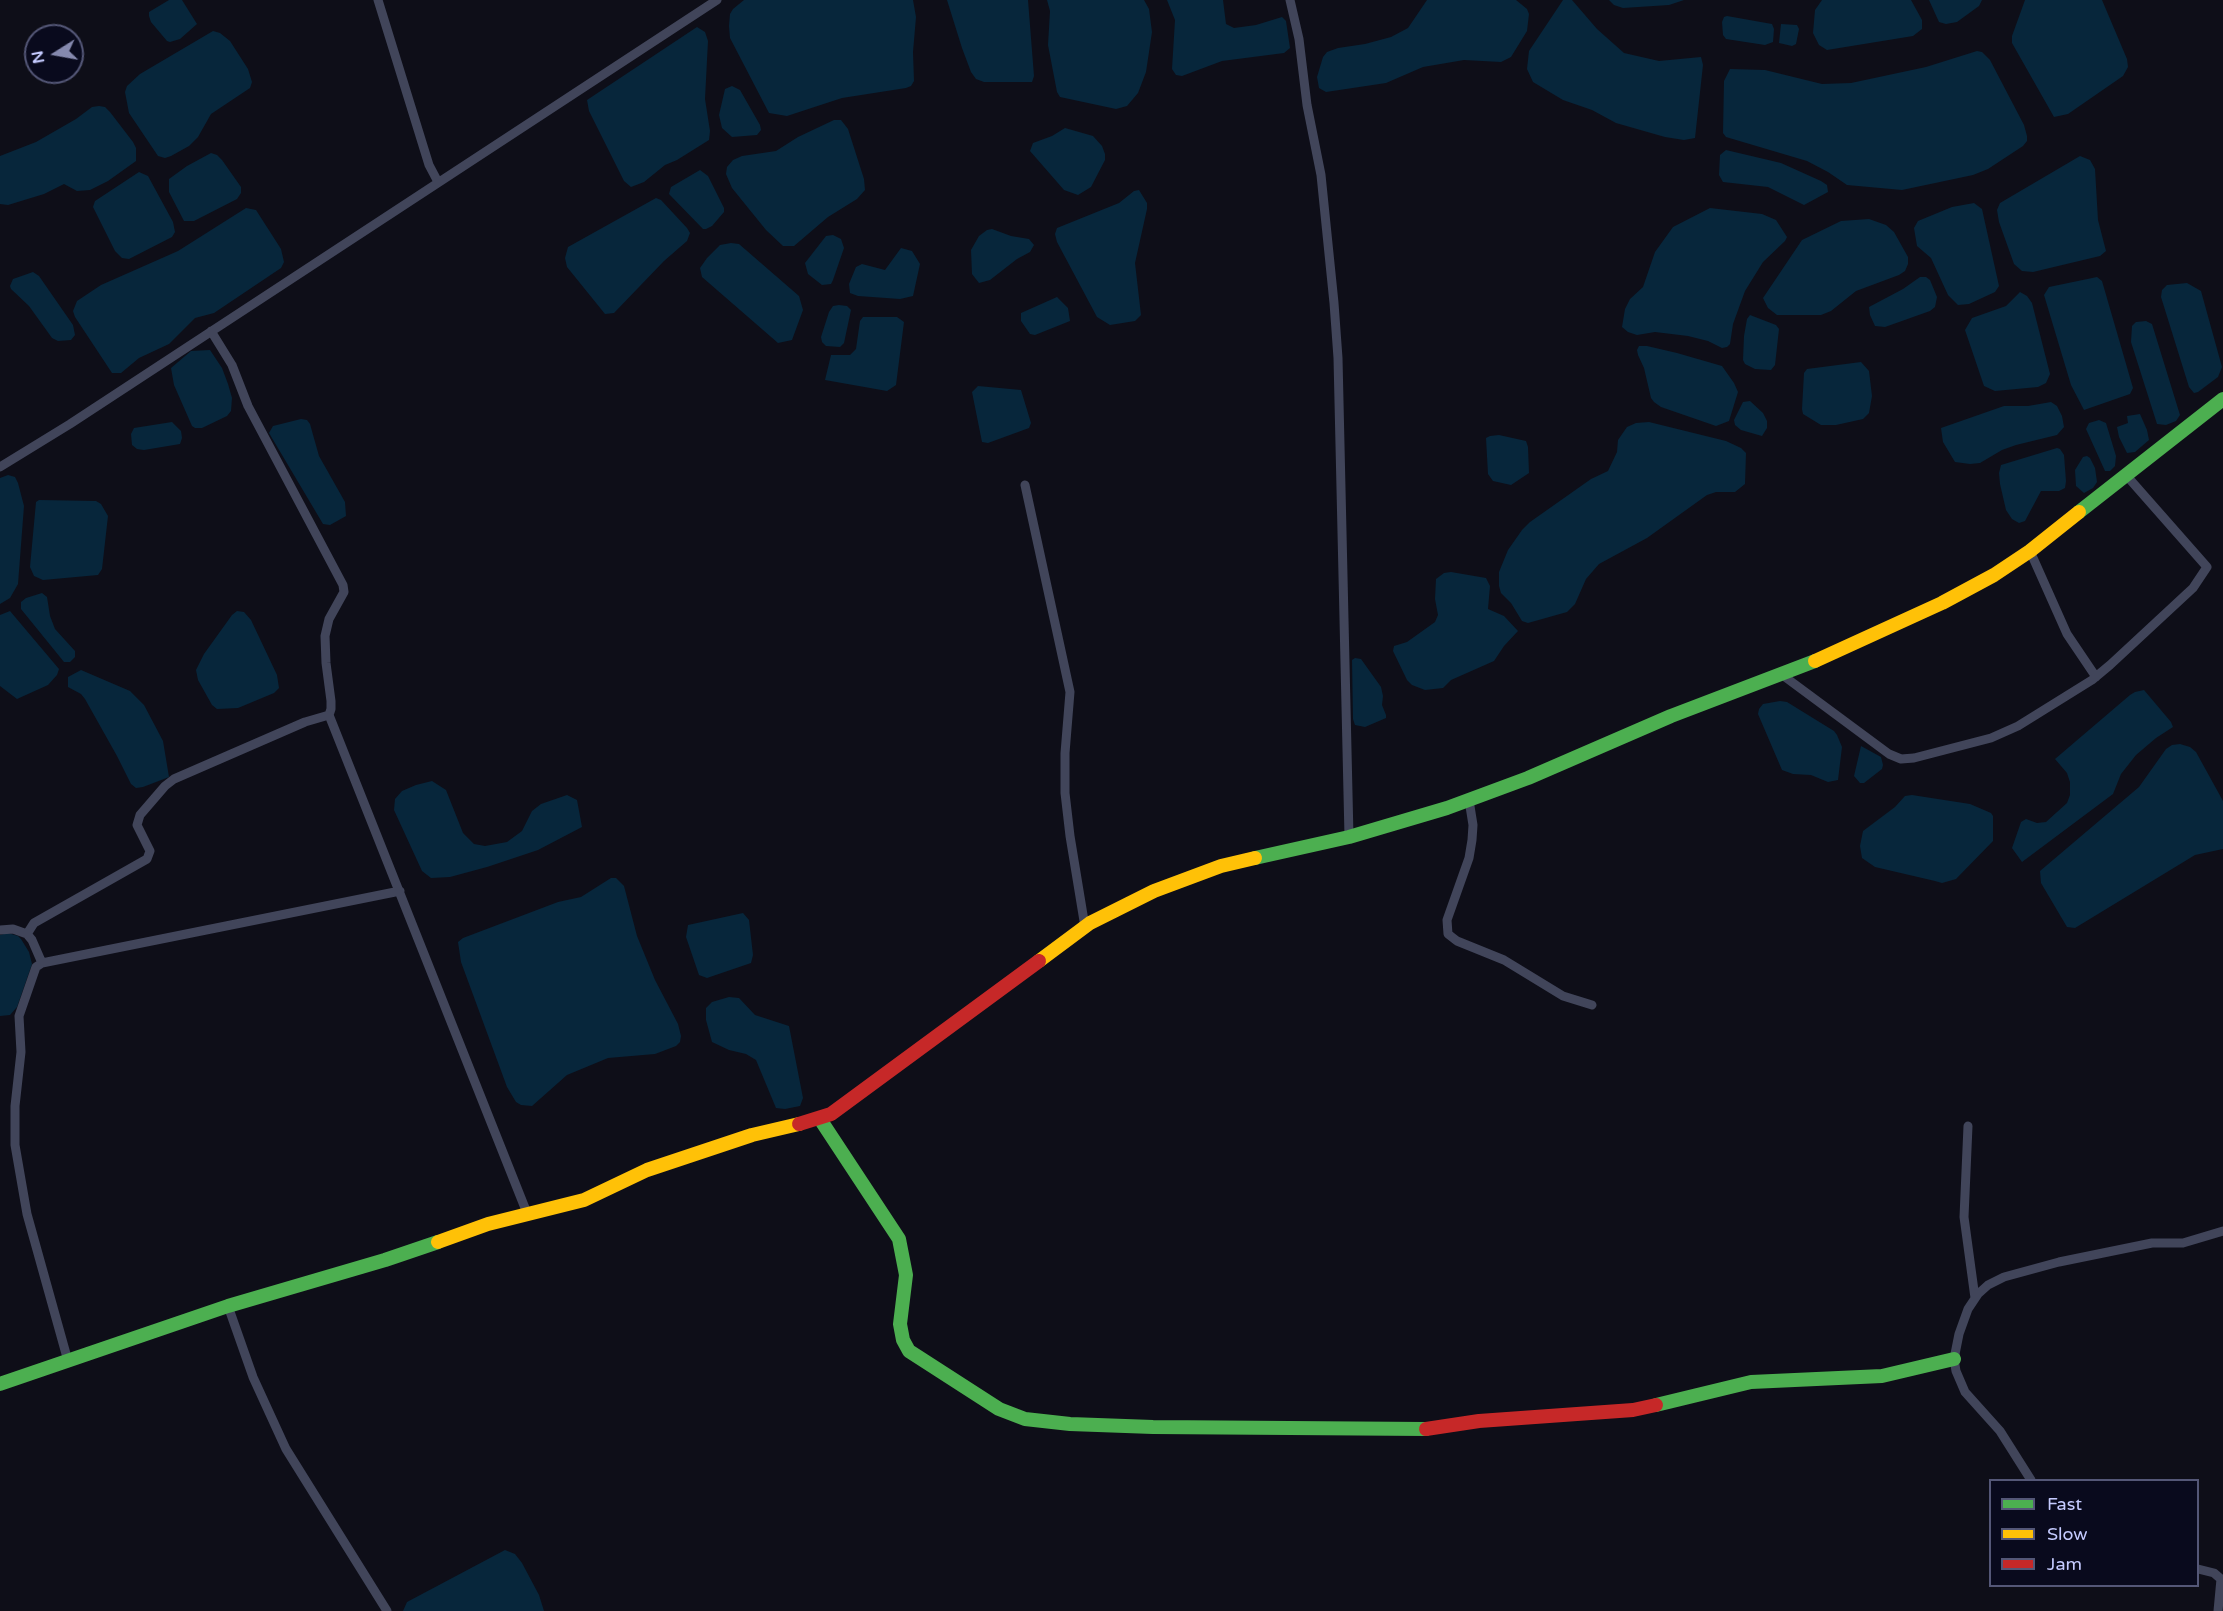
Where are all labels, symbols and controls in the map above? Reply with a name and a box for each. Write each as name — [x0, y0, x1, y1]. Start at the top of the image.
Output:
north arrow — [24, 24, 84, 84]
text: N — [27, 49, 49, 65]
legend — [1989, 1479, 2199, 1587]
text: Fast — [2047, 1493, 2082, 1515]
text: Slow — [2047, 1523, 2088, 1545]
text: Jam — [2047, 1553, 2082, 1575]

